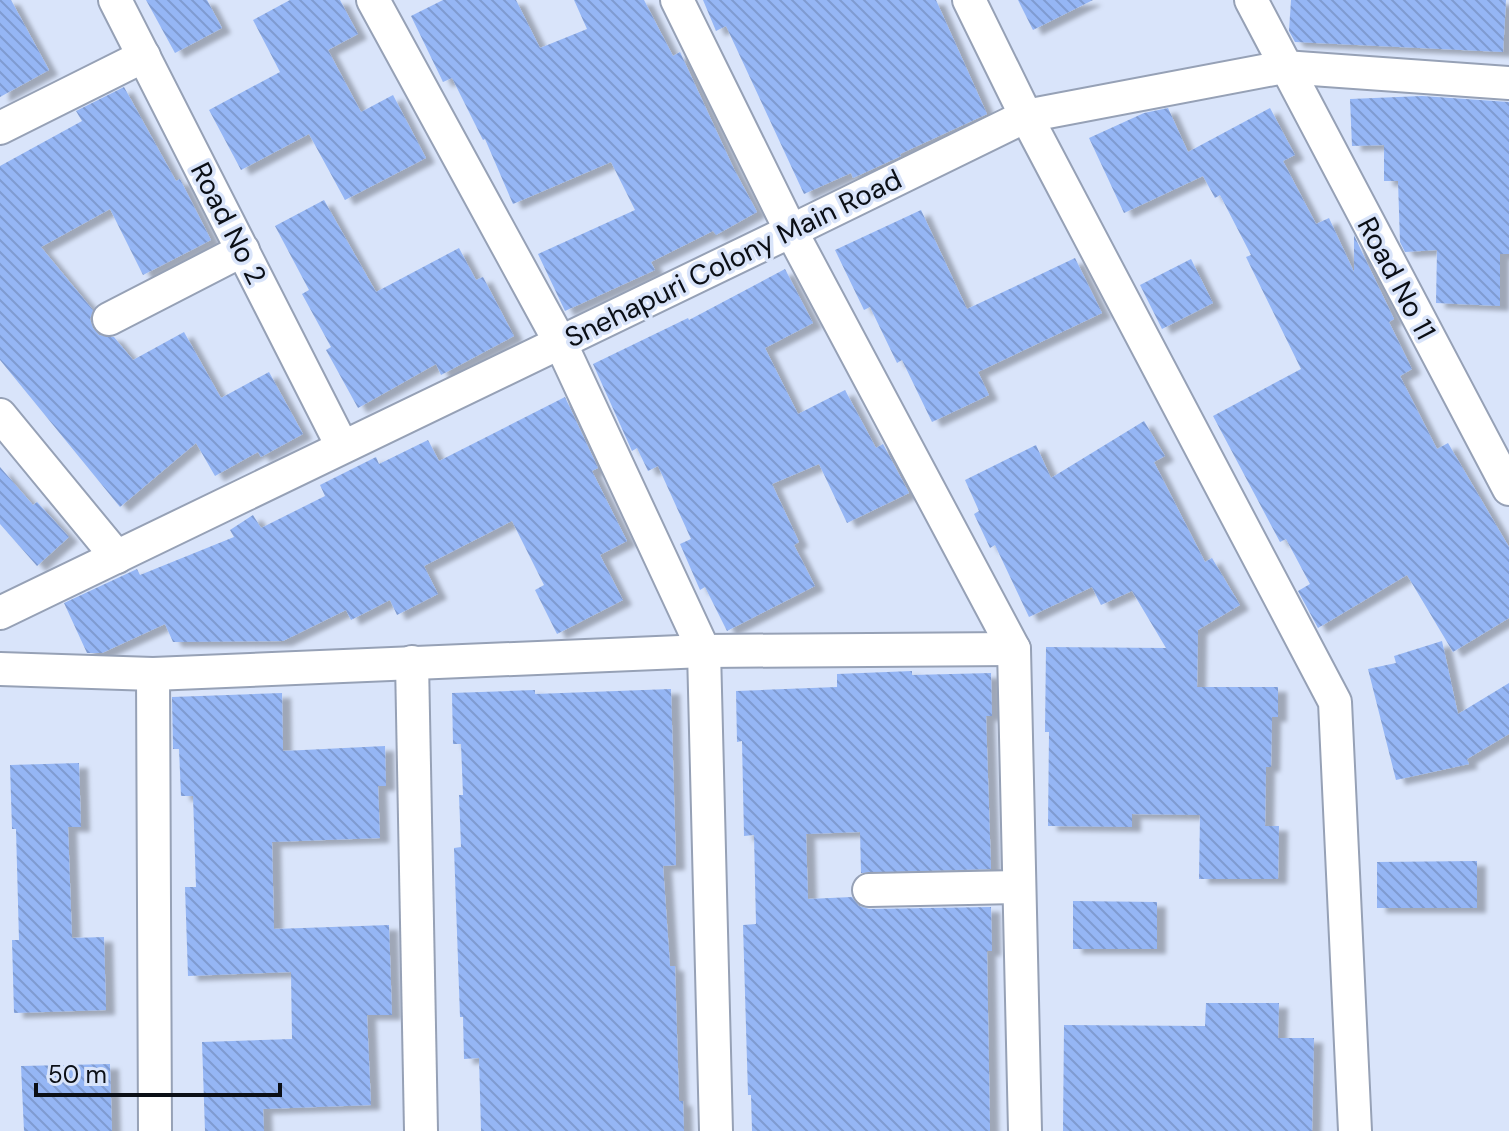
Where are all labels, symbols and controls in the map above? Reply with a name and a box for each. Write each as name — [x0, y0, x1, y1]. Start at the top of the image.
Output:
street label: Road No 2 — [182, 156, 275, 291]
street label: Snehapuri Colony Main Road — [559, 161, 908, 356]
street label: Road No 11 — [1349, 211, 1444, 346]
scale bar — [36, 1047, 280, 1097]
text: 50 m — [48, 1059, 107, 1090]

